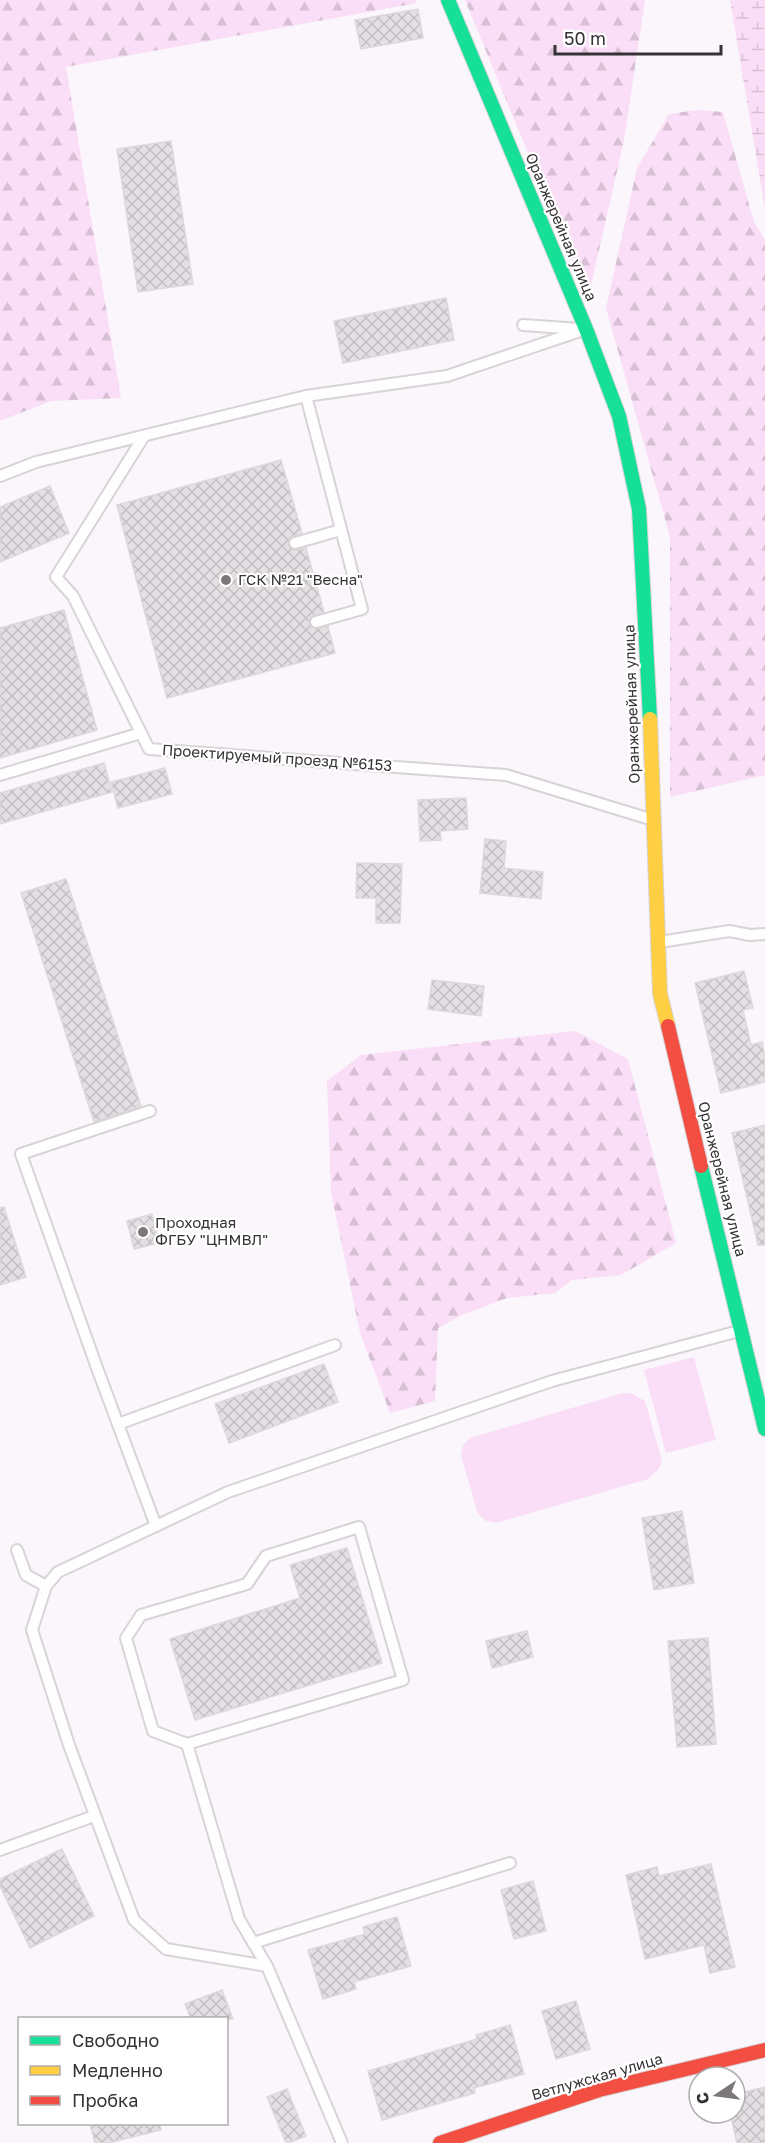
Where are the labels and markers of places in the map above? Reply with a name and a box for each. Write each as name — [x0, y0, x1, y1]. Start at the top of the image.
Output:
place label: ГСК №21 "Весна" — [238, 570, 363, 588]
marker: ГСК №21 "Весна" — [219, 573, 233, 587]
place label: Проходная ФГБУ "ЦНМВЛ" — [155, 1213, 268, 1248]
marker: Проходная ФГБУ "ЦНМВЛ" — [136, 1225, 150, 1239]

